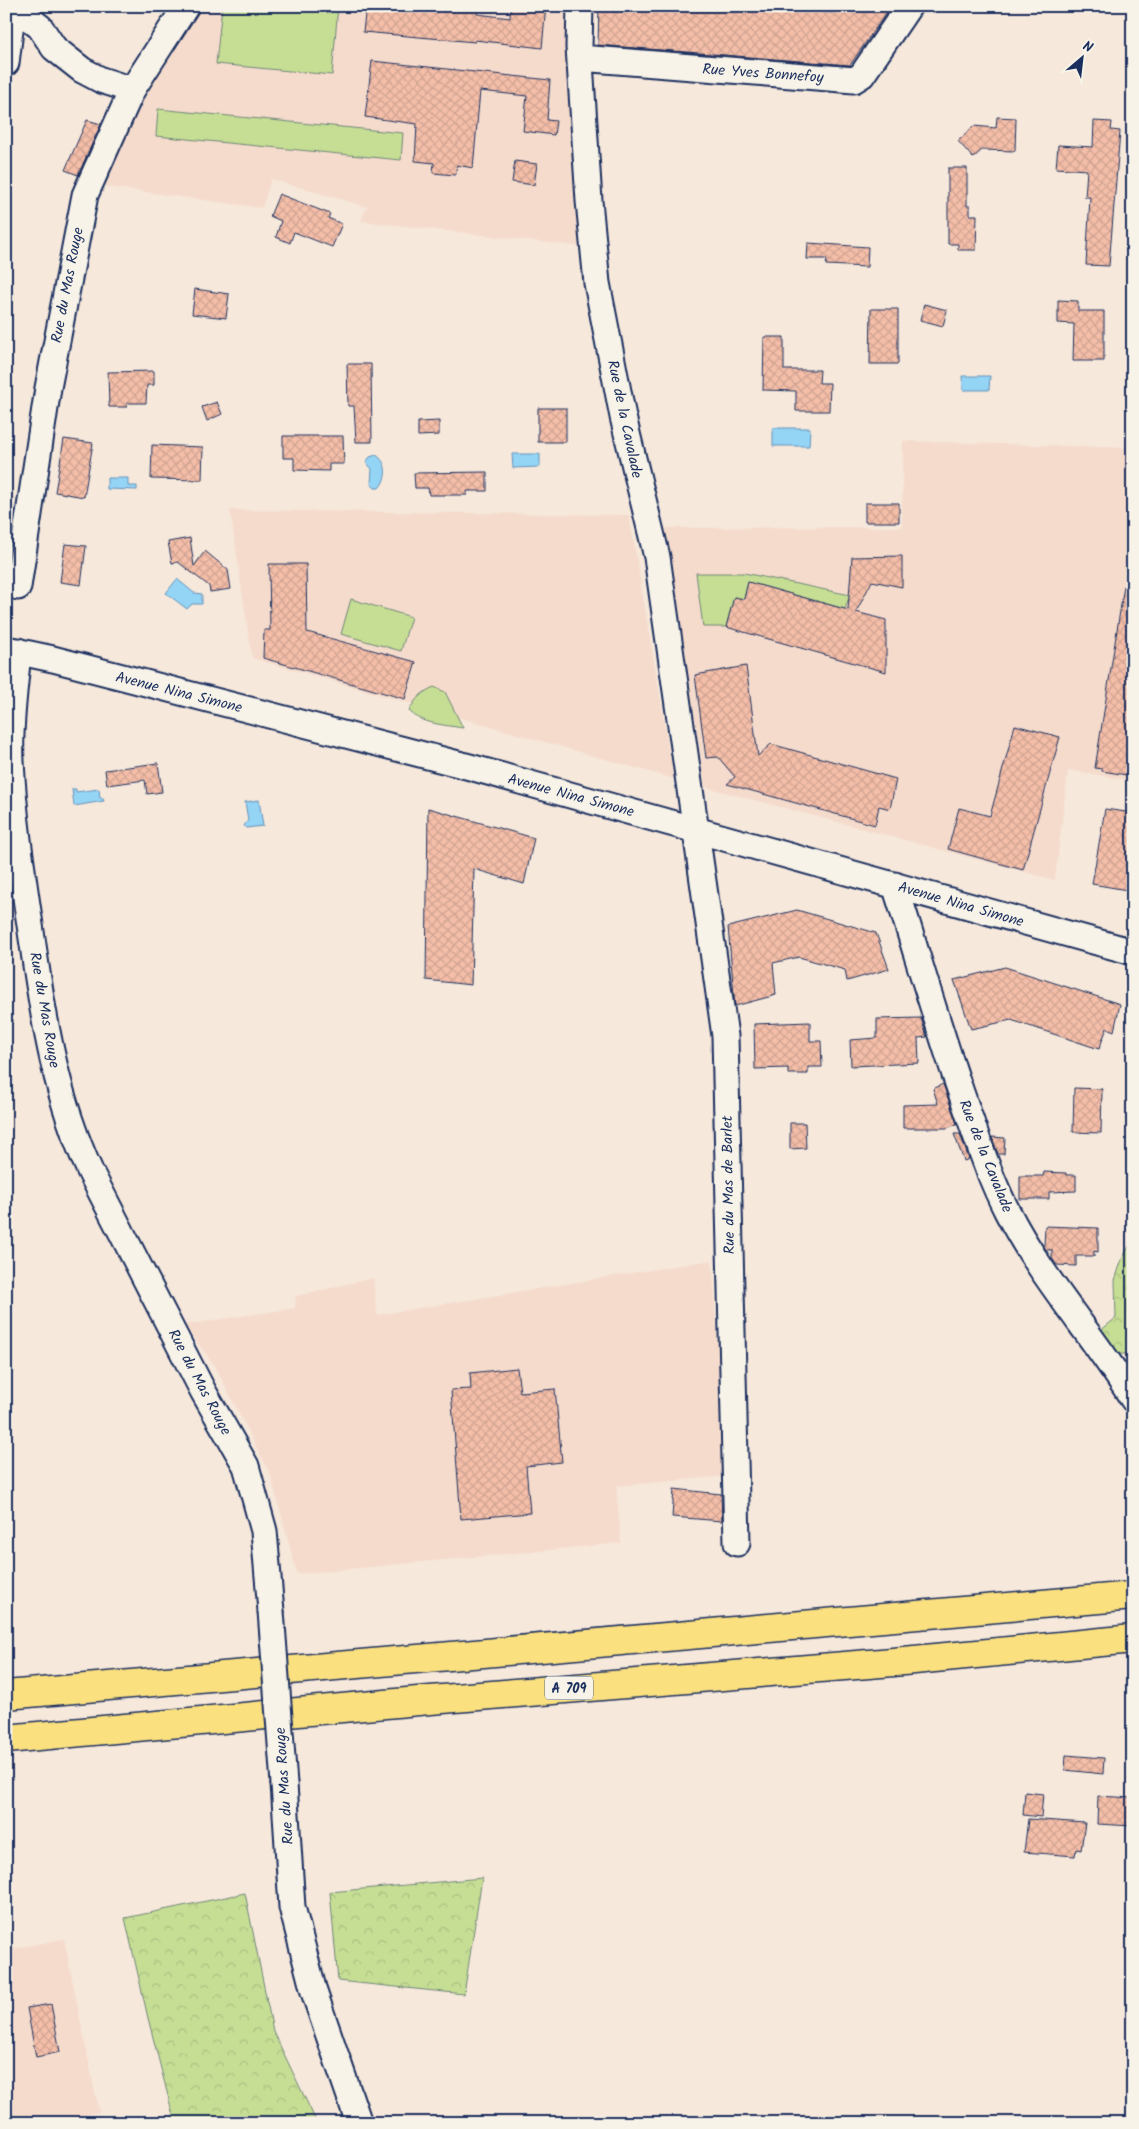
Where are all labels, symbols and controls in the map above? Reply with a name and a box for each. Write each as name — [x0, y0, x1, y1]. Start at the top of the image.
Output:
north arrow — [1056, 32, 1106, 82]
text: N — [1079, 36, 1097, 59]
street label: Rue Yves Bonnefoy — [702, 58, 825, 90]
street label: Rue du Mas Rouge — [45, 225, 91, 345]
street label: Rue de la Cavalade — [600, 358, 648, 481]
street label: Avenue Nina Simone — [113, 666, 245, 720]
street label: Avenue Nina Simone — [505, 768, 637, 824]
street label: Avenue Nina Simone — [895, 876, 1027, 934]
street label: Rue du Mas Rouge — [22, 950, 66, 1070]
street label: Rue de la Cavalade — [951, 1096, 1019, 1217]
street label: Rue du Mas de Barlet — [716, 1115, 742, 1255]
street label: Rue du Mas Rouge — [161, 1325, 237, 1440]
road number: A 709 — [545, 1676, 593, 1700]
street label: Rue du Mas Rouge — [269, 1726, 301, 1845]

